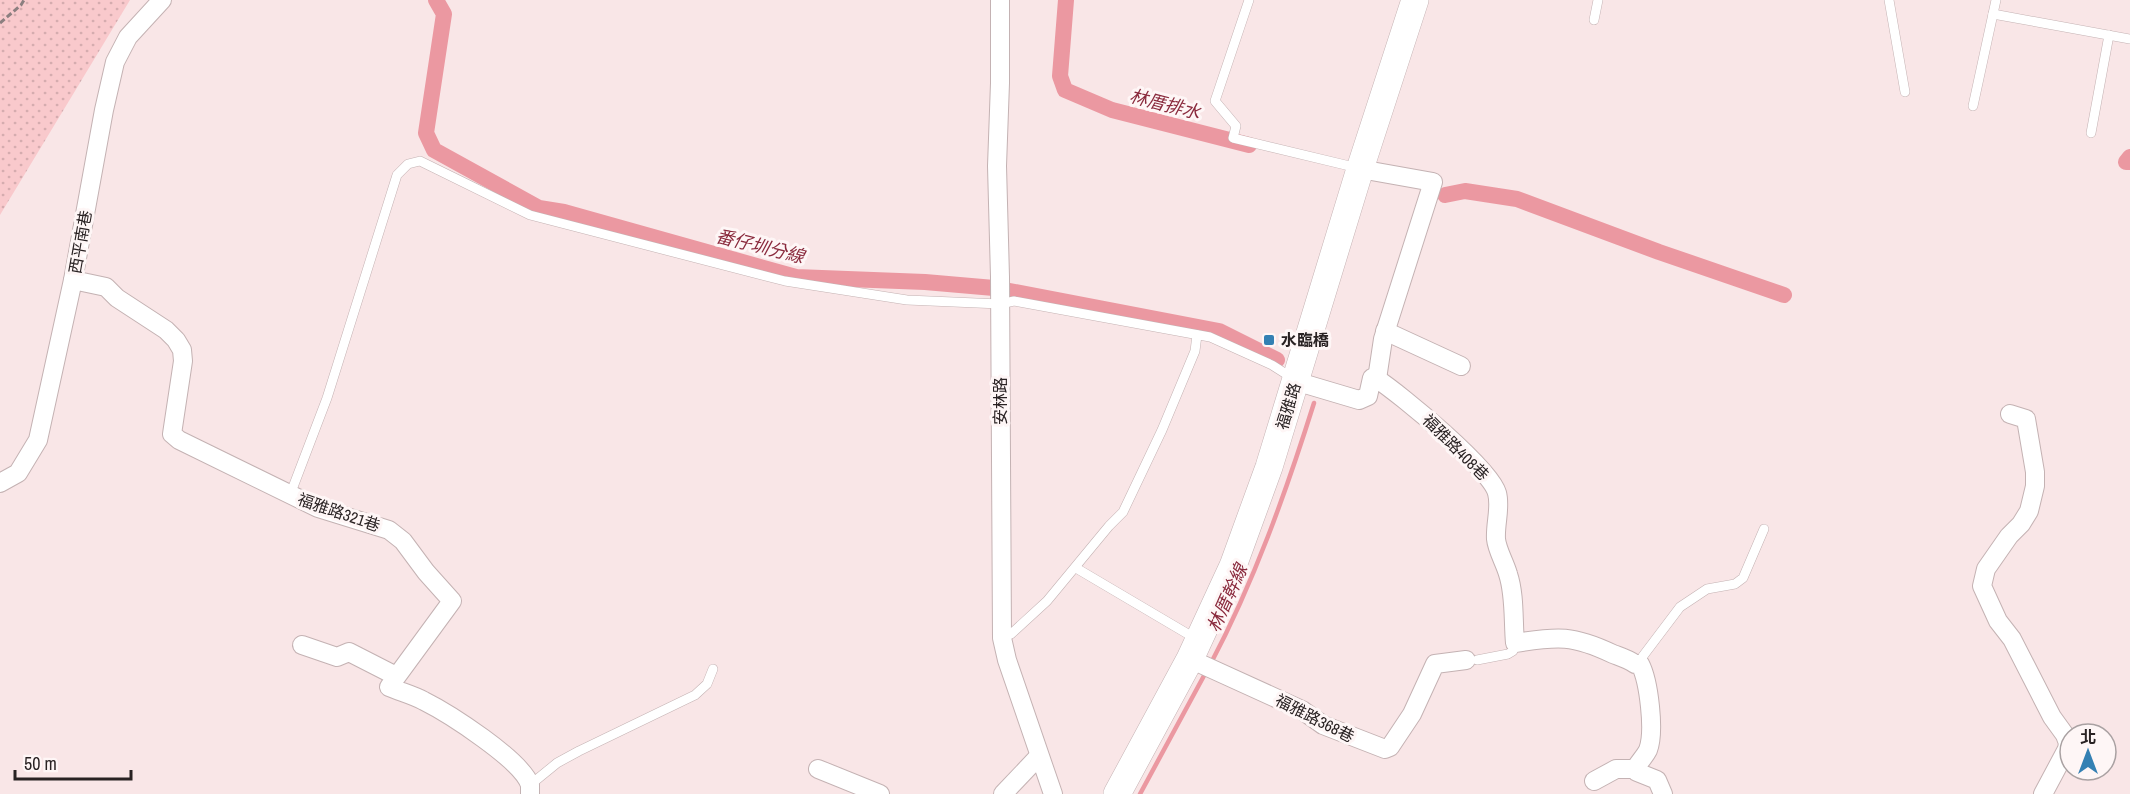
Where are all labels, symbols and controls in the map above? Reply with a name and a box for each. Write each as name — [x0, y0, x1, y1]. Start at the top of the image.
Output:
water label: 林厝排水 — [1127, 83, 1204, 125]
street label: 西平南巷 — [64, 209, 96, 275]
water label: 番仔圳分線 — [713, 223, 809, 269]
place label: 水臨橋 — [1281, 329, 1329, 351]
marker: 水臨橋 — [1262, 333, 1276, 347]
street label: 安林路 — [989, 377, 1011, 425]
street label: 福雅路 — [1270, 380, 1306, 432]
street label: 福雅路408巷 — [1418, 409, 1494, 485]
street label: 福雅路321巷 — [295, 488, 383, 536]
water label: 林厝幹線 — [1201, 558, 1254, 636]
street label: 福雅路368巷 — [1272, 689, 1358, 747]
north arrow — [2058, 722, 2118, 782]
text: 北 — [2080, 726, 2096, 748]
scale bar — [15, 743, 130, 781]
text: 50 m — [24, 751, 57, 776]

